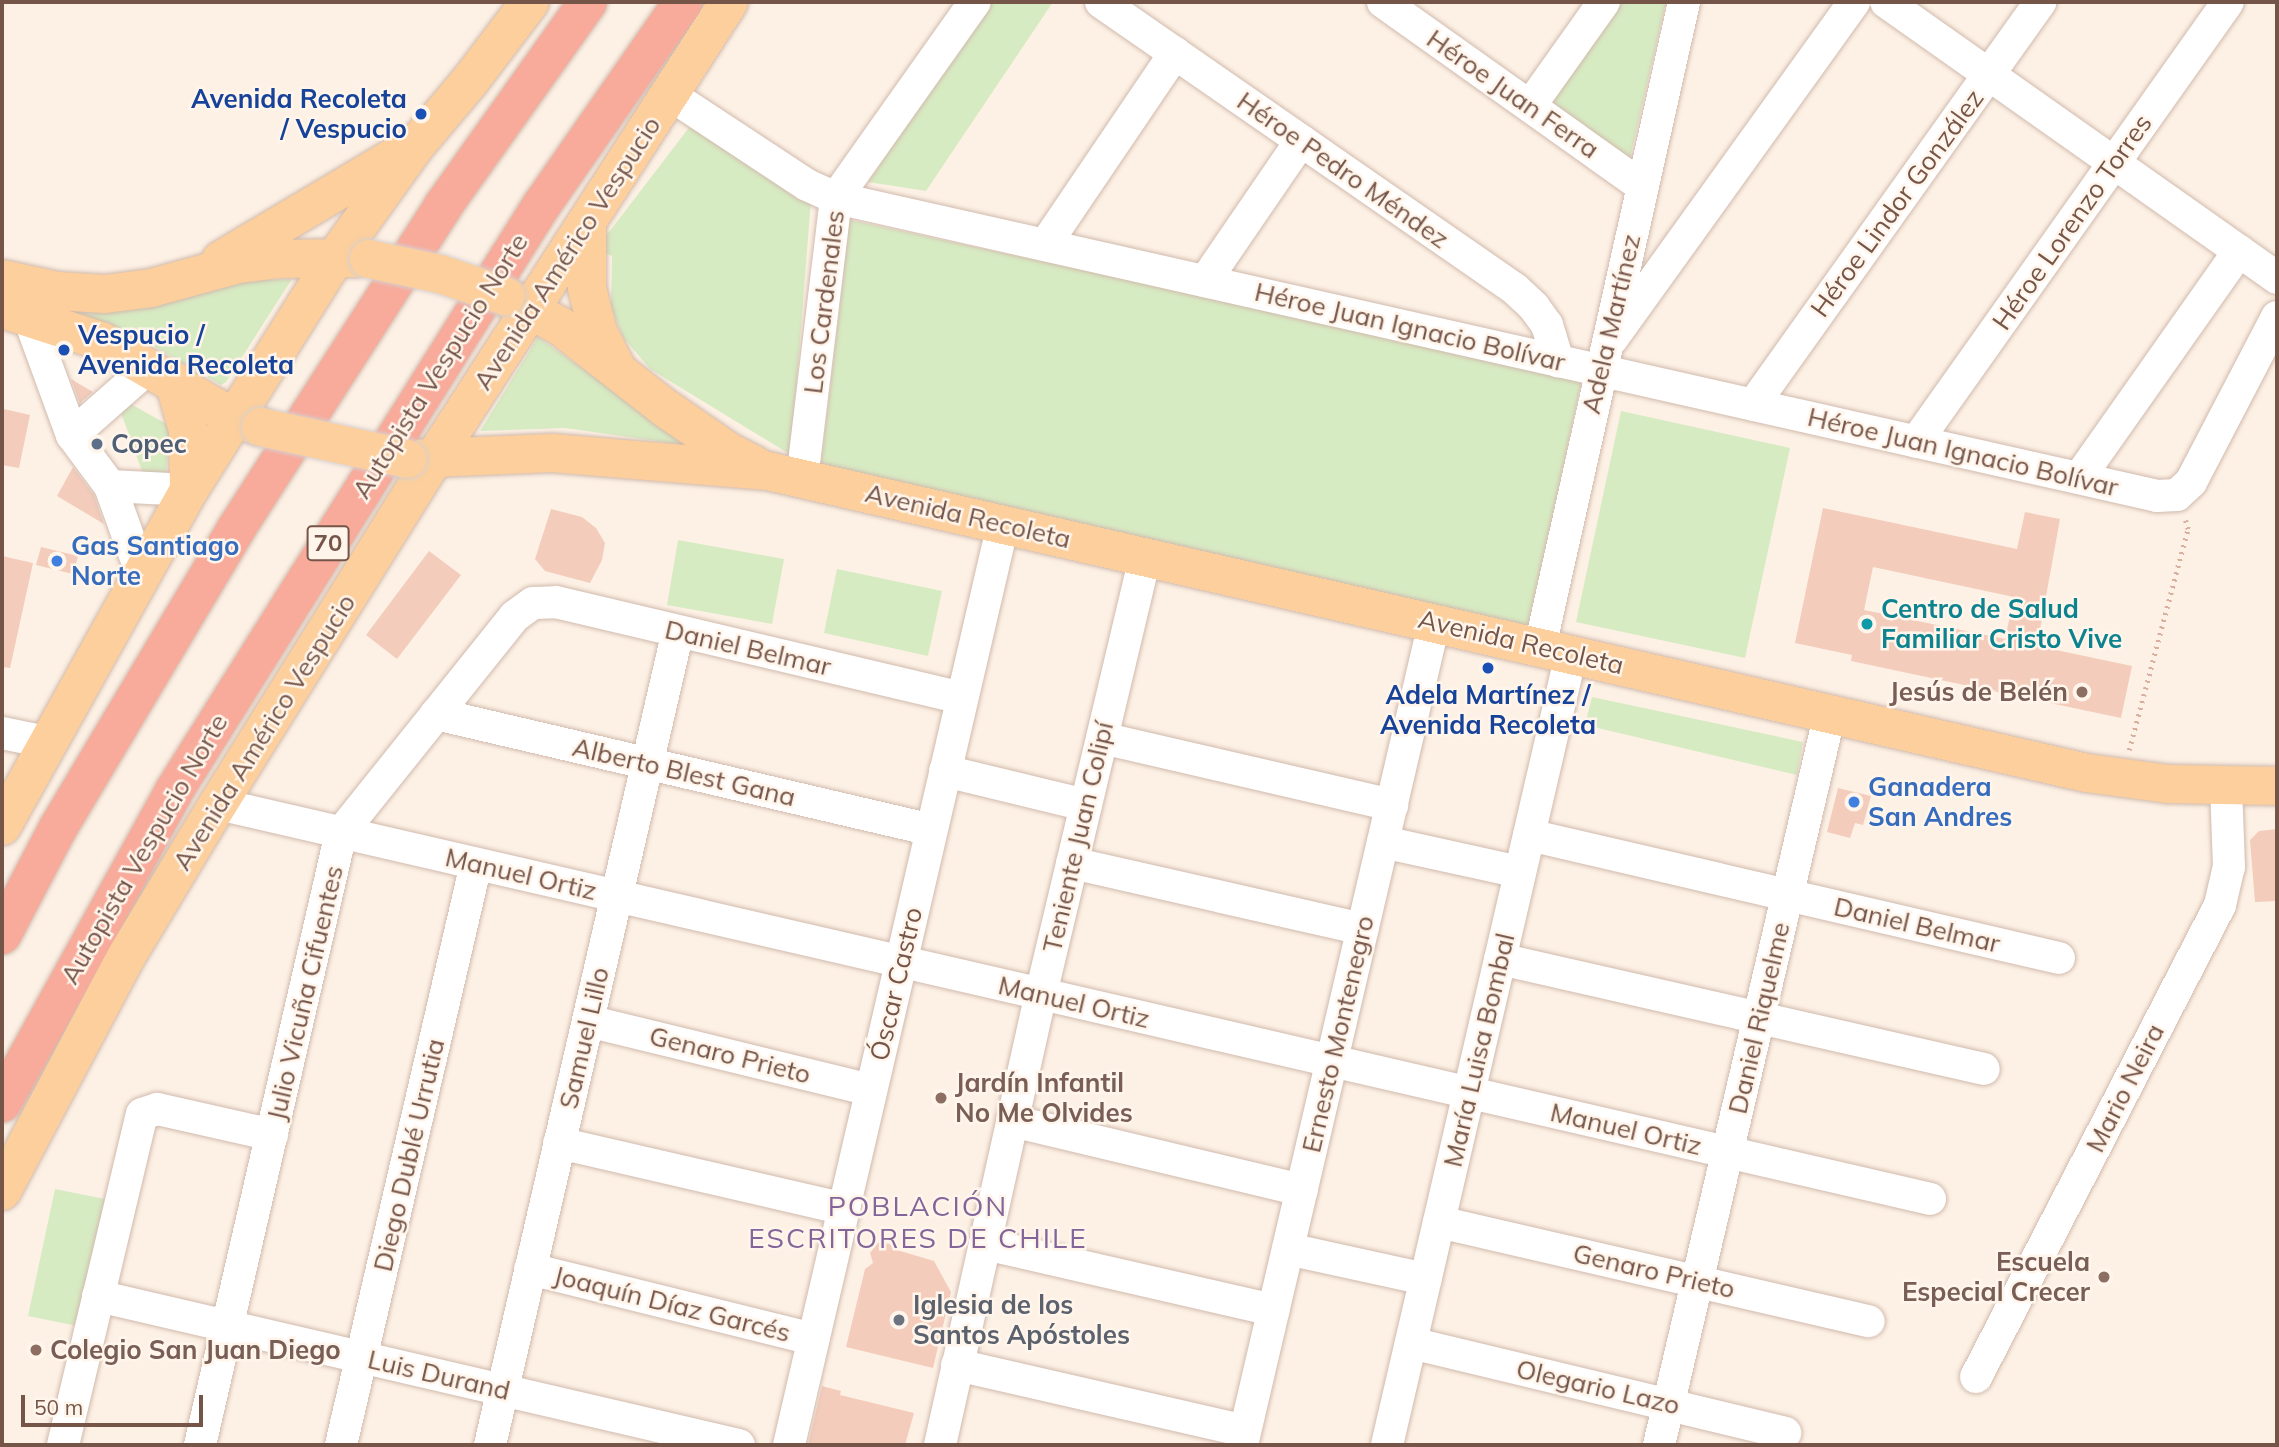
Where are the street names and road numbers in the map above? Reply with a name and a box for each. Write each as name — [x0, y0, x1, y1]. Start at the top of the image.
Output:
street label: Héroe Juan Ferra — [1421, 23, 1605, 165]
street label: Héroe Lindor González — [1804, 83, 1990, 323]
street label: Héroe Pedro Méndez — [1231, 85, 1455, 255]
street label: Héroe Lorenzo Torres — [1986, 108, 2158, 336]
street label: Avenida Américo Vespucio — [467, 110, 667, 396]
street label: Los Cardenales — [797, 208, 851, 396]
street label: Autopista Vespucio Norte — [346, 228, 534, 504]
street label: Adela Martínez — [1575, 231, 1647, 417]
street label: Héroe Juan Ignacio Bolívar — [1252, 276, 1568, 378]
street label: Héroe Juan Ignacio Bolívar — [1805, 401, 2121, 503]
street label: Avenida Recoleta — [862, 477, 1074, 555]
road number: 70 — [305, 522, 351, 564]
street label: Avenida Américo Vespucio — [166, 588, 362, 876]
street label: Avenida Recoleta — [1415, 603, 1627, 681]
street label: Daniel Belmar — [662, 614, 834, 682]
street label: Autopista Vespucio Norte — [54, 709, 234, 989]
street label: Teniente Juan Colipí — [1036, 719, 1120, 955]
street label: Alberto Blest Gana — [569, 731, 799, 813]
street label: Manuel Ortiz — [442, 841, 600, 907]
street label: Julio Vicuña Cifuentes — [260, 863, 350, 1123]
street label: Daniel Belmar — [1831, 891, 2003, 959]
street label: Óscar Castro — [863, 904, 929, 1064]
street label: Ernesto Montenegro — [1296, 913, 1380, 1155]
street label: Daniel Riquelme — [1722, 919, 1796, 1117]
street label: María Luisa Bombal — [1437, 930, 1521, 1170]
street label: Samuel Lillo — [553, 964, 615, 1112]
street label: Manuel Ortiz — [995, 969, 1153, 1035]
street label: Mario Neira — [2079, 1019, 2171, 1157]
street label: Genaro Prieto — [646, 1020, 814, 1090]
street label: Diego Dublé Urrutia — [367, 1036, 451, 1274]
street label: Manuel Ortiz — [1547, 1096, 1705, 1162]
street label: Genaro Prieto — [1570, 1237, 1738, 1305]
street label: Joaquín Díaz Garcés — [550, 1259, 794, 1349]
street label: Luis Durand — [365, 1343, 513, 1407]
street label: Olegario Lazo — [1513, 1353, 1683, 1421]

